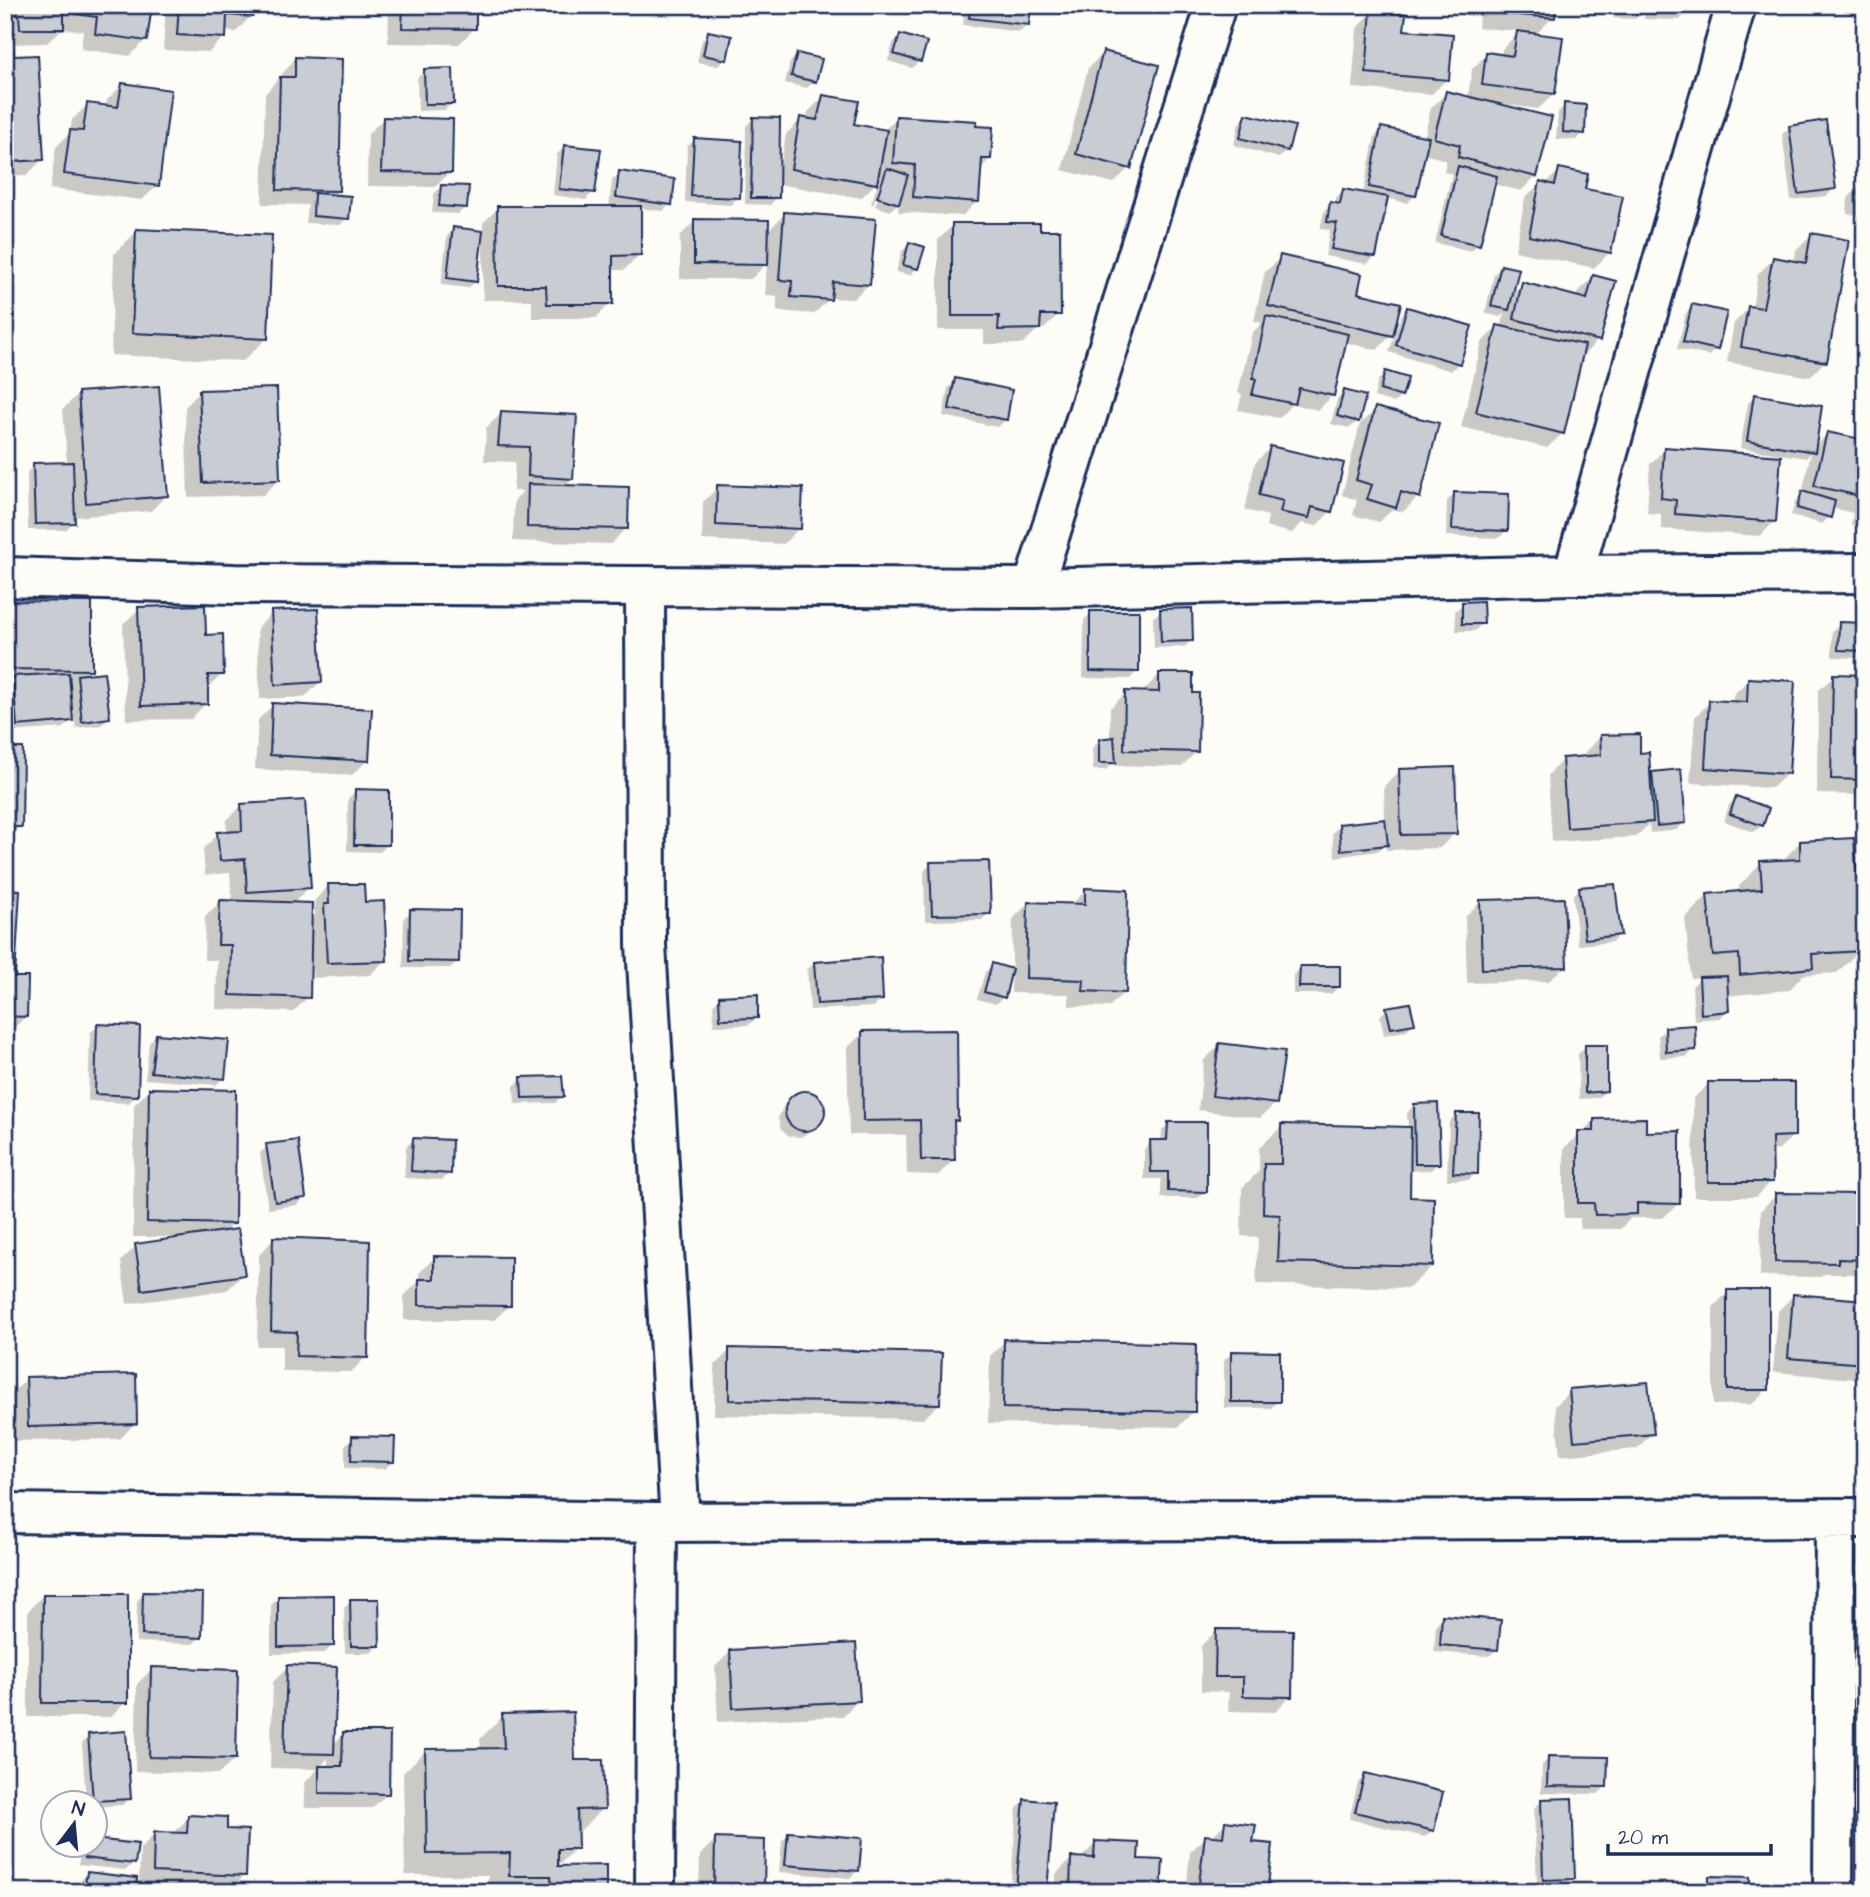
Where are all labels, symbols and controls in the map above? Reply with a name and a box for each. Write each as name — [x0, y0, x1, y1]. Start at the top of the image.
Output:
north arrow — [38, 1788, 108, 1858]
text: N — [69, 1794, 88, 1824]
scale bar — [1608, 1813, 1770, 1857]
text: 20 m — [1618, 1823, 1669, 1852]

